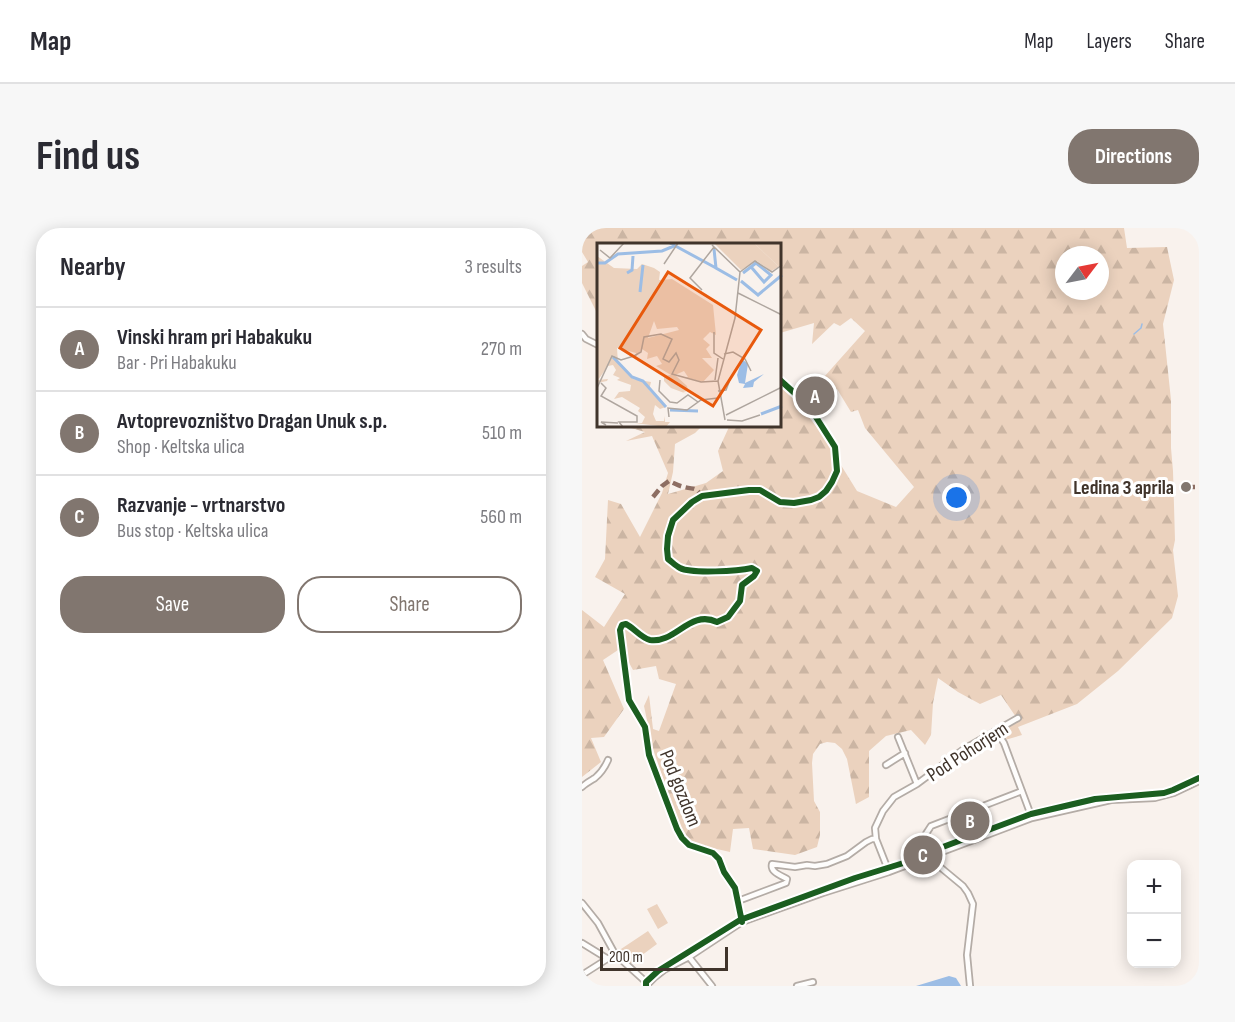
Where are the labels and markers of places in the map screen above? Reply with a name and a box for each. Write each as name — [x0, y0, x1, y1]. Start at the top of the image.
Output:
pin: A — [796, 374, 834, 418]
place label: Ledina 3 aprila — [1073, 476, 1174, 500]
marker: Ledina 3 aprila — [1179, 480, 1193, 494]
pin: B — [950, 798, 990, 844]
pin: C — [904, 832, 942, 878]

